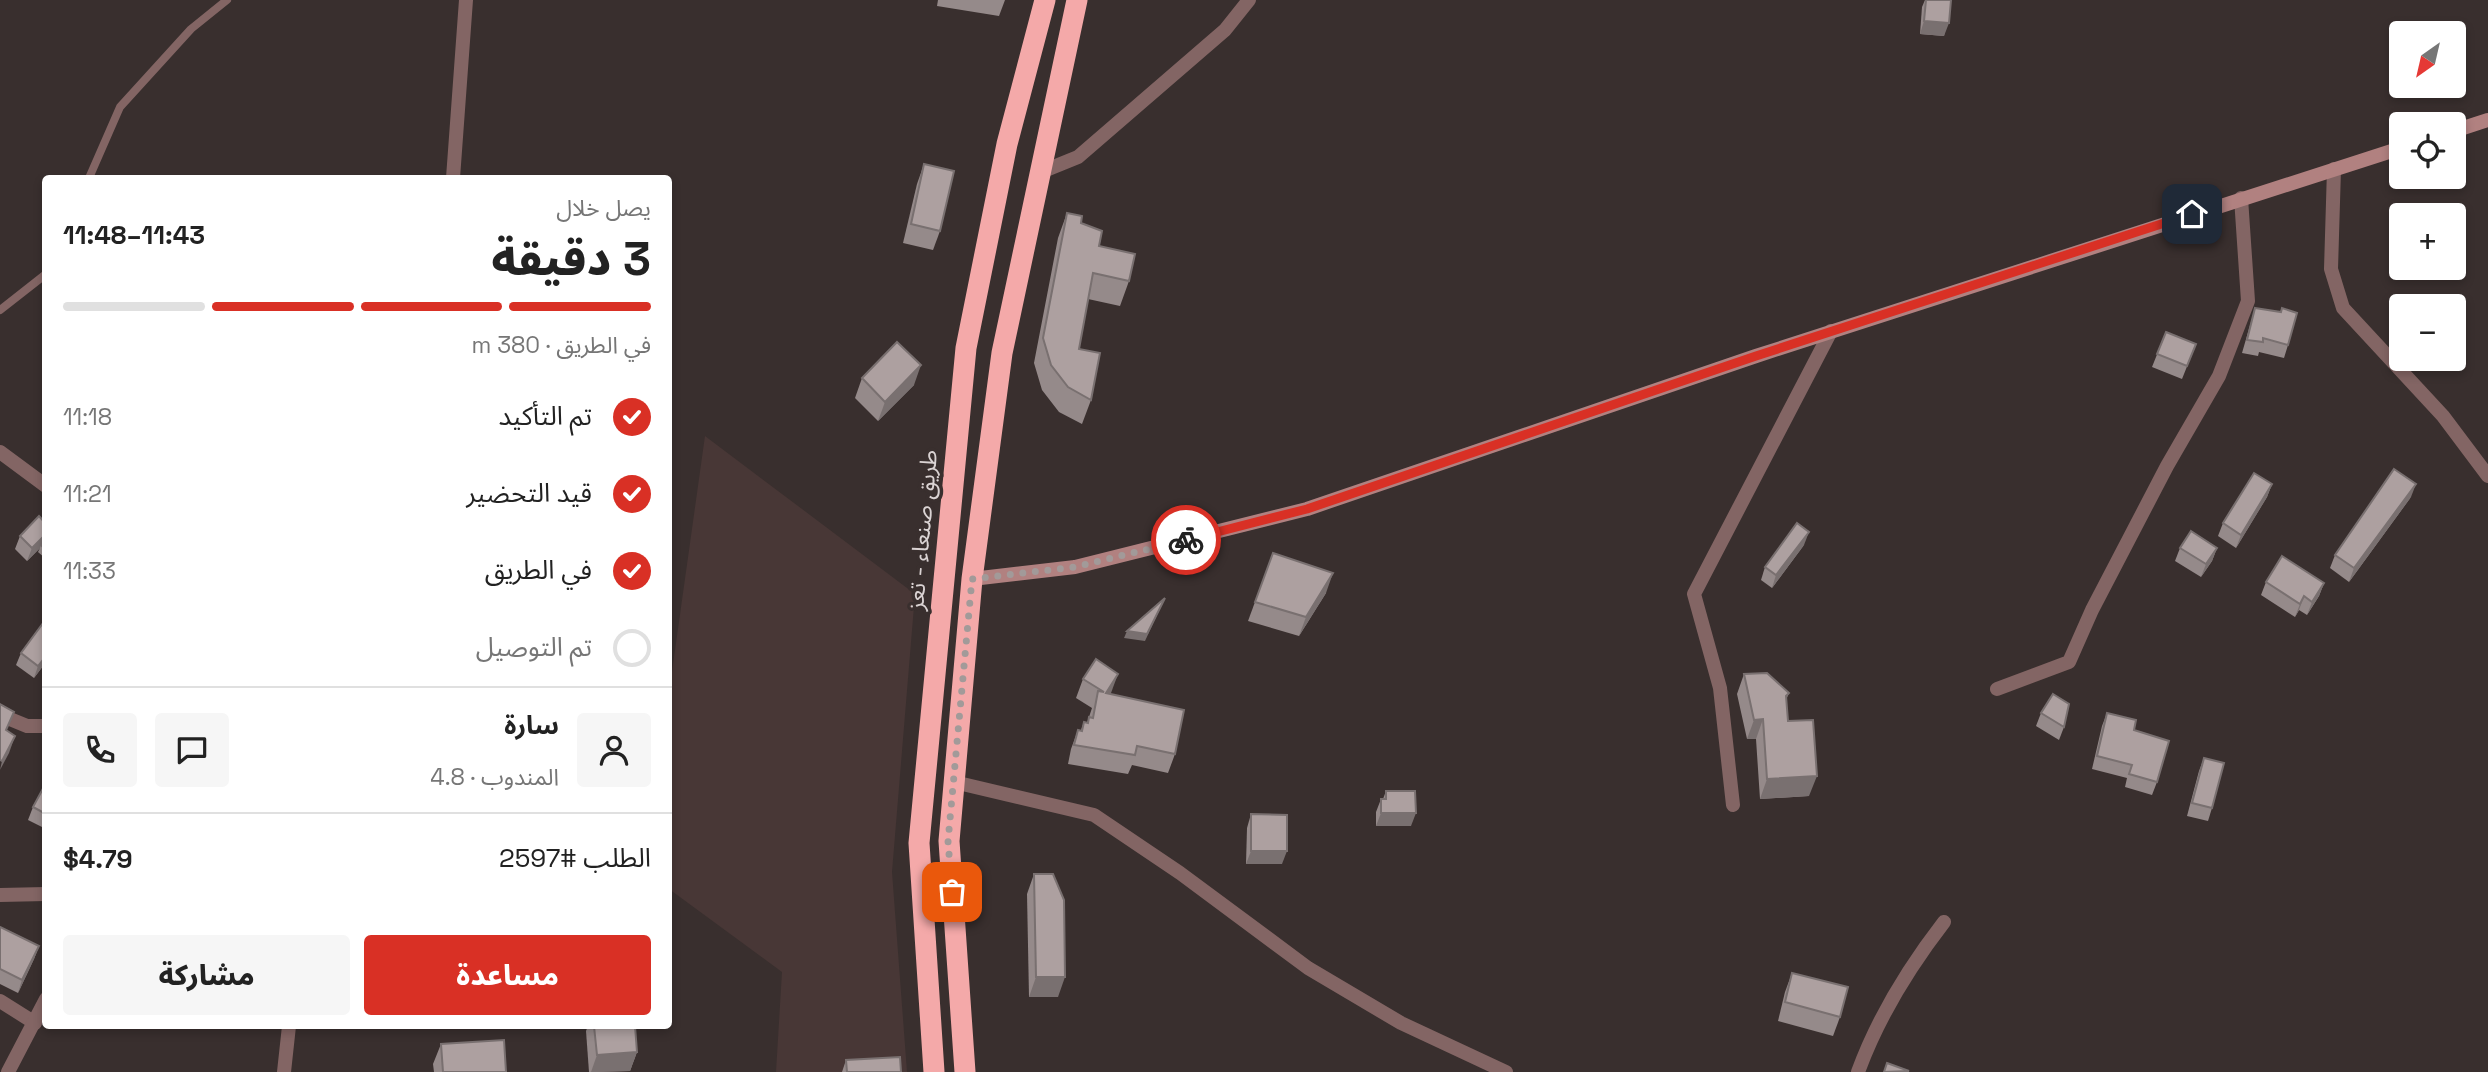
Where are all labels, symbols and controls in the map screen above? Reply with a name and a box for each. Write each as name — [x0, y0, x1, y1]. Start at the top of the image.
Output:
north arrow — [2389, 21, 2466, 98]
map controls — [2389, 21, 2466, 371]
button: locate — [2389, 112, 2466, 189]
pin — [2162, 184, 2222, 244]
text: يصل خلال — [556, 193, 651, 223]
icon: home — [2173, 195, 2211, 233]
button: + — [2389, 203, 2466, 280]
text: 11:43–11:48 — [63, 218, 205, 252]
text: 3 دقيقة — [491, 230, 651, 288]
button: − — [2389, 294, 2466, 371]
text: في الطريق · 380 m — [471, 330, 651, 360]
icon: check — [613, 398, 651, 436]
text: تم التأكيد — [499, 399, 592, 433]
text: 11:18 — [63, 402, 112, 432]
street label: طريق صنعاء - تعز — [900, 448, 944, 613]
icon: check — [613, 475, 651, 513]
text: قيد التحضير — [466, 476, 592, 510]
text: 11:21 — [63, 479, 112, 509]
courier — [1151, 505, 1221, 575]
icon: bike — [1167, 521, 1205, 559]
icon: check — [613, 552, 651, 590]
text: في الطريق — [485, 553, 592, 587]
text: 11:33 — [63, 556, 116, 586]
text: تم التوصيل — [476, 630, 592, 664]
text: سارة — [504, 708, 559, 742]
button: phone — [63, 713, 137, 787]
button: chat — [155, 713, 229, 787]
button: person — [577, 713, 651, 787]
text: المندوب · 4.8 — [430, 762, 559, 792]
text: الطلب #2597 — [499, 841, 651, 875]
text: $4.79 — [63, 842, 133, 876]
pin — [922, 862, 982, 922]
icon: bag — [933, 873, 971, 911]
button: مشاركة — [63, 935, 350, 1015]
button: مساعدة — [364, 935, 651, 1015]

